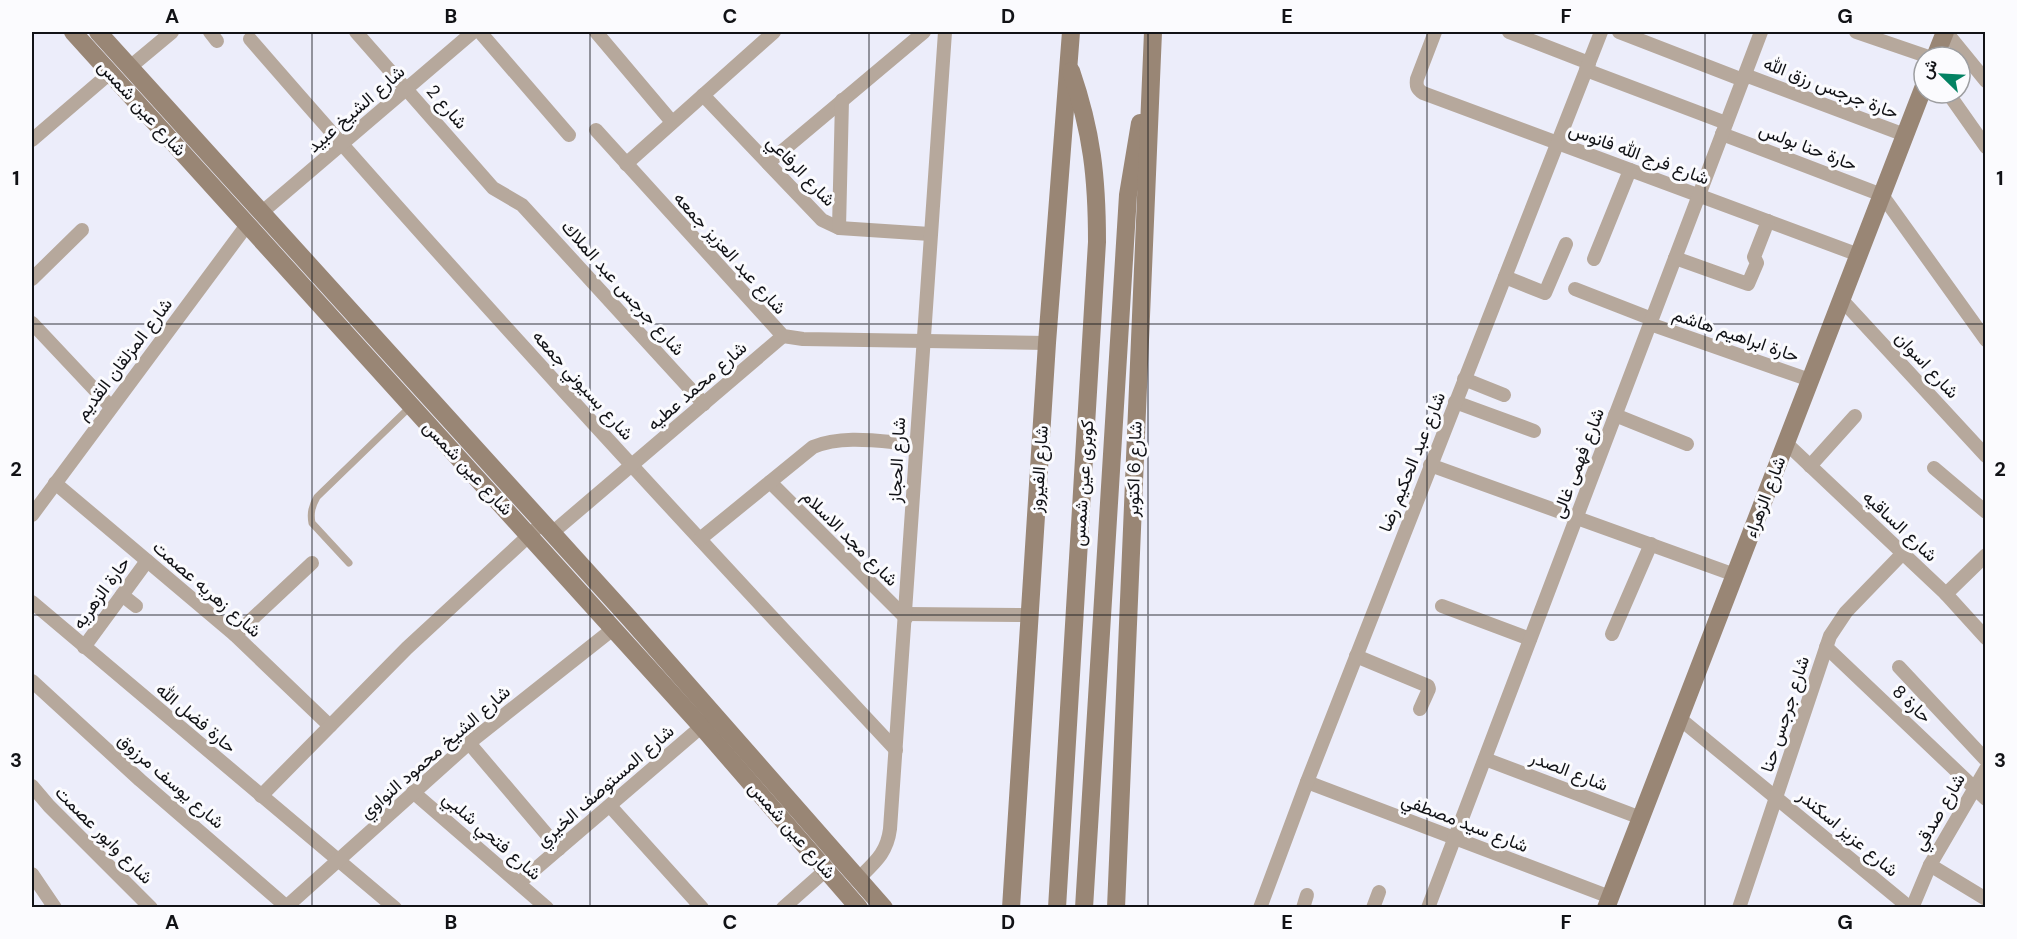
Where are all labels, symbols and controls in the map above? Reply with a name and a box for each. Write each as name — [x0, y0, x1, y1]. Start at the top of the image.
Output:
text: A — [165, 3, 179, 29]
text: B — [445, 3, 457, 29]
text: C — [723, 3, 737, 29]
text: D — [1001, 3, 1015, 29]
text: E — [1281, 3, 1293, 29]
text: F — [1560, 3, 1572, 29]
text: G — [1837, 3, 1853, 29]
north arrow — [1912, 45, 1972, 105]
street label: حارة جرجس رزق الله — [1760, 51, 1902, 125]
street label: شارع عين شمس — [92, 55, 192, 161]
text: ش — [1915, 56, 1942, 82]
street label: شارع الشيخ عبيد — [302, 60, 410, 158]
street label: شارع 2 — [421, 80, 473, 134]
street label: شارع فرج الله فانوس — [1565, 117, 1713, 191]
street label: حارة حنا بولس — [1756, 117, 1860, 177]
street label: شارع الرفاعي — [759, 130, 841, 214]
text: 1 — [12, 165, 20, 191]
text: 1 — [1996, 165, 2004, 191]
street label: شارع عبد العزيز جمعه — [668, 186, 792, 320]
street label: شارع جرجس عبد الملاك — [556, 215, 690, 361]
street label: شارع المزلقان القديم — [70, 293, 178, 425]
street label: حارة ابراهيم هاشم — [1670, 302, 1802, 368]
street label: شارع بسيوني جمعه — [525, 325, 639, 447]
street label: شارع اسوان — [1890, 326, 1964, 404]
street label: شارع محمد عطيه — [642, 336, 752, 436]
street label: شارع عبد الحكيم رضا — [1373, 388, 1451, 536]
street label: شارع فهمى غالى — [1546, 404, 1610, 522]
street label: شارع عين شمس — [418, 415, 518, 521]
street label: شارع الحجاز — [883, 417, 911, 504]
street label: كوبرى عين شمس — [1067, 419, 1099, 547]
street label: شارع 6 اكتوبر — [1120, 421, 1148, 518]
street label: شارع الفيروز — [1024, 425, 1054, 514]
street label: شارع الزهراء — [1738, 453, 1792, 541]
text: 2 — [10, 456, 22, 482]
text: 2 — [1994, 456, 2006, 482]
street label: شارع مجد الاسلام — [796, 484, 904, 592]
street label: شارع الساقيه — [1857, 485, 1943, 567]
street label: شارع زهريه عصمت — [147, 535, 267, 643]
street label: حارة الزهريه — [67, 552, 135, 634]
street label: شارع جرجس حنا — [1755, 653, 1815, 775]
street label: حارة فضل الله — [151, 677, 241, 759]
street label: شارع الشيخ محمود النواوي — [355, 680, 517, 826]
street label: حارة 8 — [1887, 680, 1937, 728]
street label: شارع المستوصف الخيري — [531, 719, 681, 855]
street label: شارع يوسف مرزوق — [113, 728, 229, 834]
street label: شارع الصدر — [1526, 745, 1611, 797]
text: 3 — [10, 747, 22, 773]
text: 3 — [1994, 747, 2006, 773]
street label: شارع صدقي — [1907, 769, 1973, 857]
street label: شارع عين شمس — [743, 776, 841, 884]
street label: شارع وابور عصمت — [50, 781, 158, 889]
street label: شارع عزيز اسكندر — [1792, 783, 1903, 882]
street label: شارع فتحي شلبي — [435, 786, 547, 888]
street label: شارع سيد مصطفي — [1397, 788, 1532, 861]
text: A — [165, 909, 179, 935]
text: B — [445, 909, 457, 935]
text: C — [723, 909, 737, 935]
text: D — [1001, 909, 1015, 935]
text: E — [1281, 909, 1293, 935]
text: F — [1560, 909, 1572, 935]
text: G — [1837, 909, 1853, 935]

